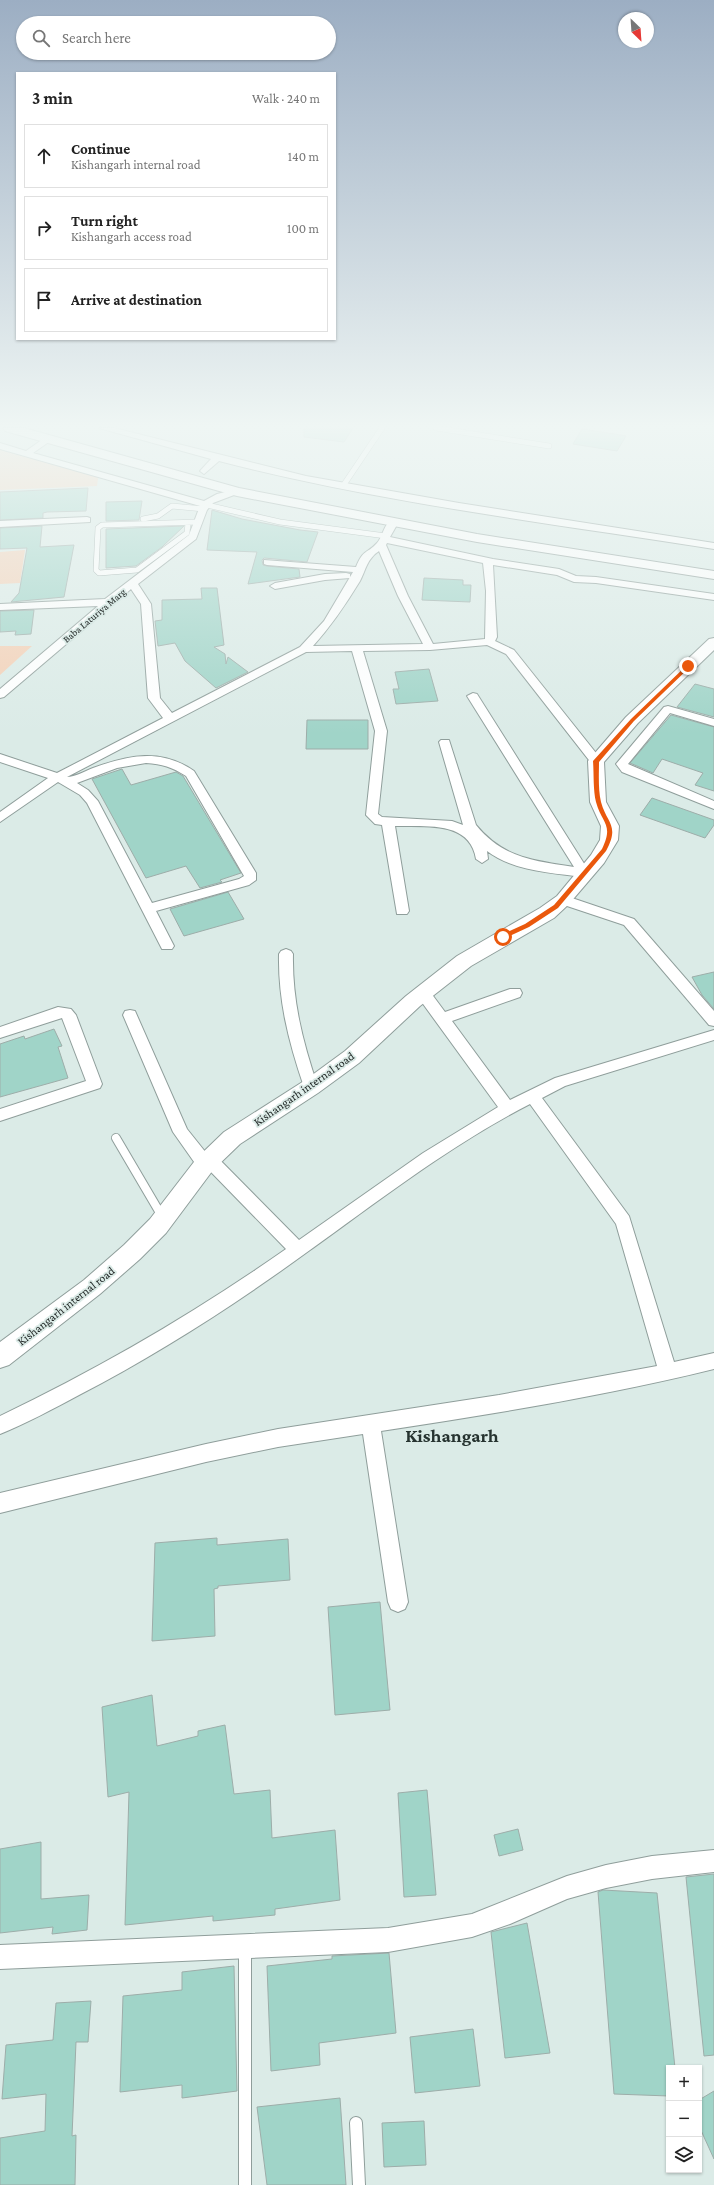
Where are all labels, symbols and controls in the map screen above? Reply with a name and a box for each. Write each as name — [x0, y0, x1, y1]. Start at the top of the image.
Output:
north arrow — [618, 12, 654, 48]
search box — [16, 16, 336, 60]
icon: search — [30, 27, 52, 49]
text: Search here — [62, 30, 131, 46]
text: 3 min — [32, 89, 73, 108]
text: Walk · 240 m — [252, 91, 320, 106]
text: Continue — [71, 141, 130, 157]
icon: ahead — [33, 145, 55, 167]
text: 140 m — [288, 149, 319, 164]
text: Kishangarh internal road — [71, 157, 201, 172]
text: Turn right — [71, 213, 138, 229]
icon: right — [33, 217, 55, 239]
text: 100 m — [287, 221, 319, 236]
text: Kishangarh access road — [71, 229, 192, 244]
icon: arrive — [33, 289, 55, 311]
text: Arrive at destination — [71, 292, 202, 308]
street label: Baba Laturiya Marg — [61, 586, 128, 645]
route end — [679, 657, 697, 675]
route start — [494, 928, 512, 946]
street label: Kishangarh internal road — [251, 1049, 358, 1129]
street label: Kishangarh internal road — [15, 1263, 118, 1348]
district label: Kishangarh — [405, 1425, 499, 1446]
map controls — [666, 2065, 702, 2173]
button: + — [666, 2065, 702, 2101]
button: − — [666, 2101, 702, 2137]
button: layers — [666, 2137, 702, 2173]

